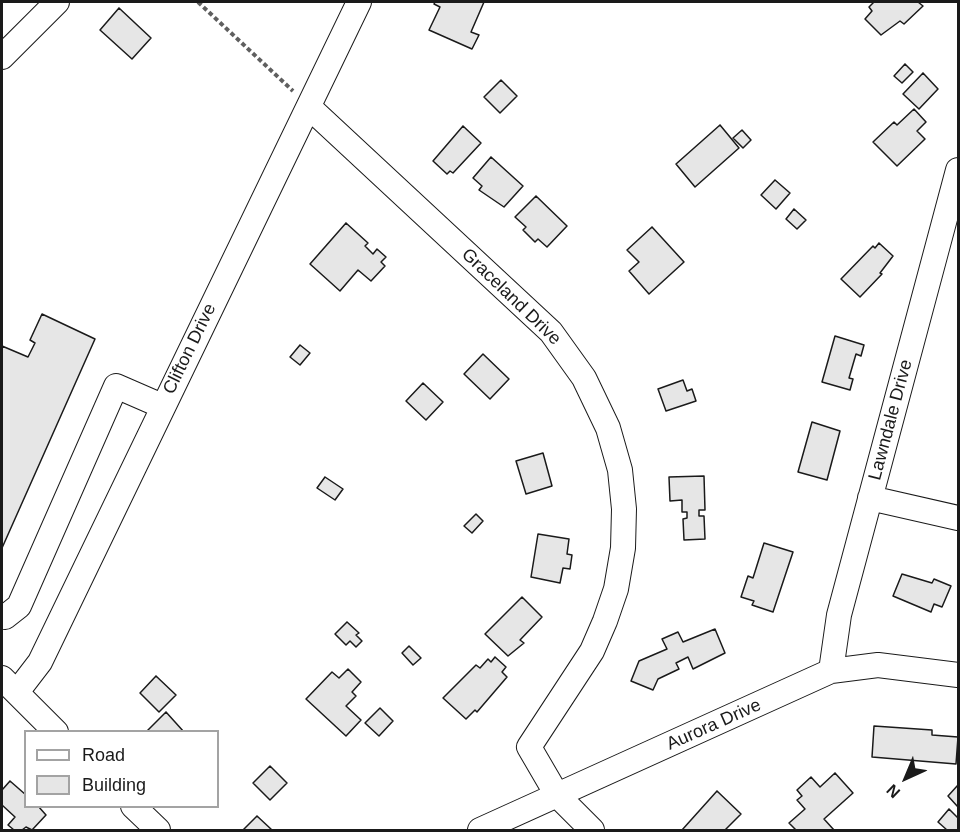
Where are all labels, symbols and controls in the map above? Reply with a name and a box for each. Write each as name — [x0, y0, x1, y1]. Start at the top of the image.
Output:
street label: Graceland Drive — [457, 244, 565, 350]
street label: Clifton Drive — [159, 300, 221, 398]
street label: Lawndale Drive — [865, 357, 917, 483]
street label: Aurora Drive — [663, 695, 765, 755]
legend — [24, 730, 219, 808]
text: Road — [82, 745, 125, 765]
north arrow — [876, 748, 936, 808]
text: Building — [82, 775, 146, 795]
text: N — [883, 781, 903, 801]

